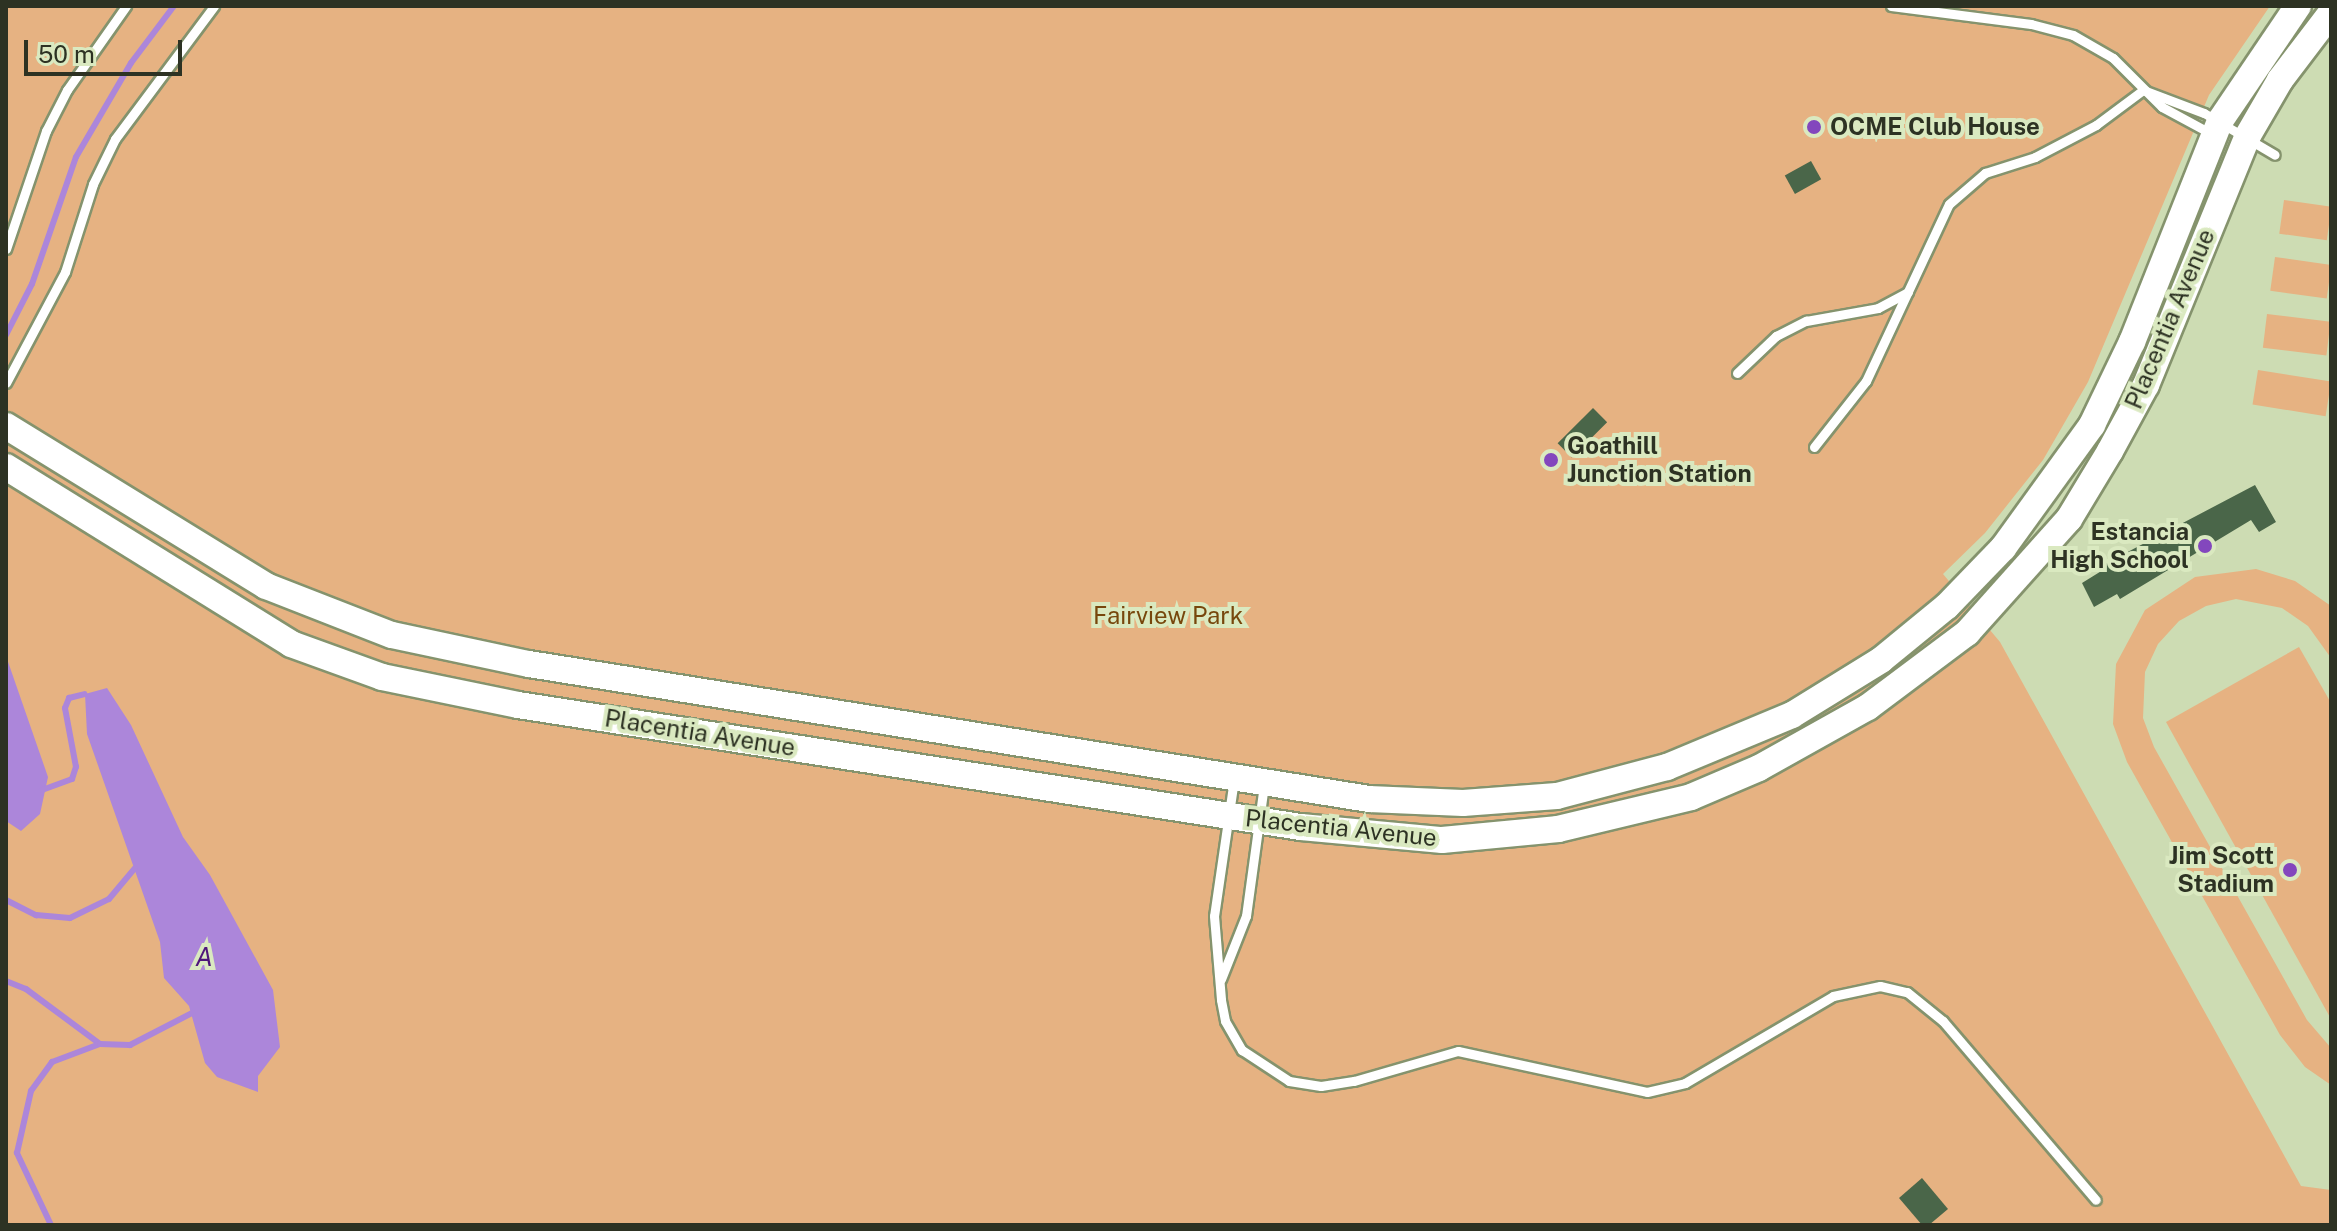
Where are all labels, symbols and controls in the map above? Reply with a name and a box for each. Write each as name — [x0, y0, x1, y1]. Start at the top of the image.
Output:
scale bar — [28, 24, 186, 74]
text: 50 m — [38, 40, 95, 68]
place label: OCME Club House — [1830, 113, 2040, 141]
marker: OCME Club House — [1805, 118, 1823, 136]
street label: Placentia Avenue — [2119, 225, 2221, 413]
place label: Goathill Junction Station — [1567, 432, 1752, 488]
marker: Goathill Junction Station — [1542, 451, 1560, 469]
place label: Estancia High School — [2050, 518, 2189, 574]
marker: Estancia High School — [2196, 537, 2214, 555]
park label: Fairview Park — [1093, 602, 1243, 630]
street label: Placentia Avenue — [603, 704, 797, 762]
street label: Placentia Avenue — [1244, 804, 1438, 852]
place label: Jim Scott Stadium — [2169, 842, 2274, 898]
marker: Jim Scott Stadium — [2281, 861, 2299, 879]
water label: A — [195, 941, 213, 973]

